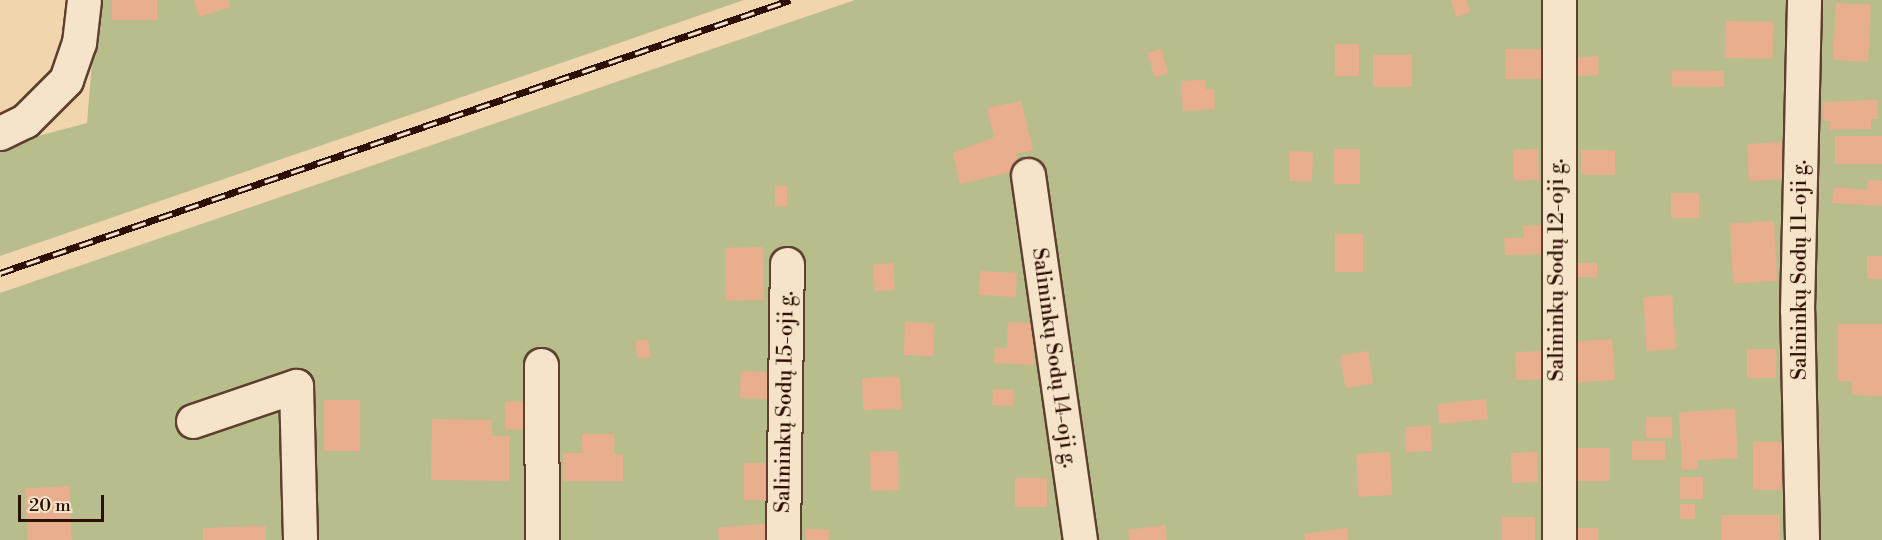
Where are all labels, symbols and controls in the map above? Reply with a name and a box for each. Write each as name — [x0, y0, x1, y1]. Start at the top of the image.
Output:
street label: Salininkų Sodų 12-oji g. — [1544, 159, 1570, 381]
street label: Salininkų Sodų 11-oji g. — [1787, 160, 1813, 380]
street label: Salininkų Sodų 14-oji g. — [1026, 246, 1082, 470]
street label: Salininkų Sodų 15-oji g. — [770, 291, 800, 513]
scale bar — [21, 483, 106, 521]
text: 20 m — [29, 494, 71, 517]

